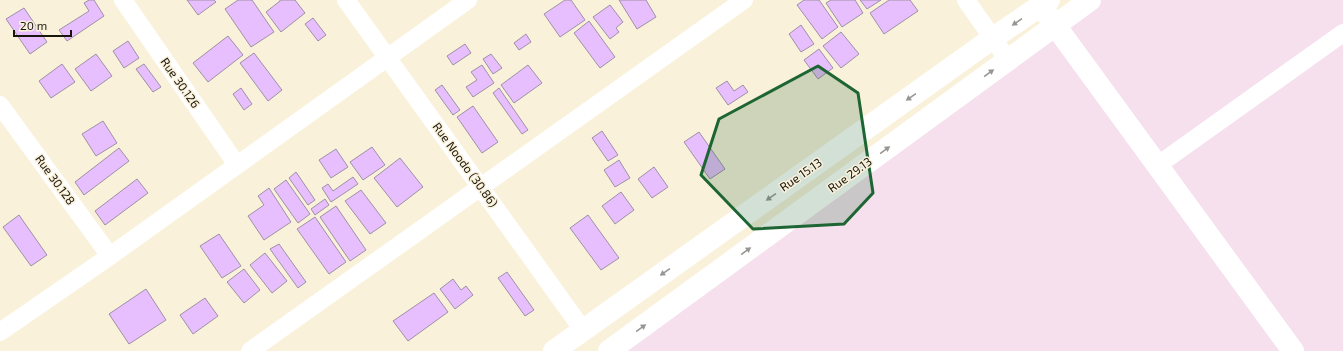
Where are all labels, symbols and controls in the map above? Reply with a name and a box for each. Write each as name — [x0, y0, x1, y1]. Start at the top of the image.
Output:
scale bar — [14, 12, 71, 38]
text: 20 m — [20, 18, 47, 32]
one-way arrow — [1012, 18, 1022, 26]
street label: Rue 30.126 — [158, 55, 203, 110]
one-way arrow — [984, 69, 995, 77]
one-way arrow — [905, 93, 916, 101]
street label: Rue Noodo (30.86) — [430, 119, 501, 209]
one-way arrow — [879, 146, 890, 154]
street label: Rue 30.128 — [33, 152, 79, 207]
street label: Rue 29.13 — [825, 154, 874, 195]
street label: Rue 15.13 — [777, 155, 824, 194]
one-way arrow — [765, 193, 776, 201]
one-way arrow — [740, 247, 751, 255]
one-way arrow — [659, 268, 670, 276]
one-way arrow — [635, 324, 646, 332]

